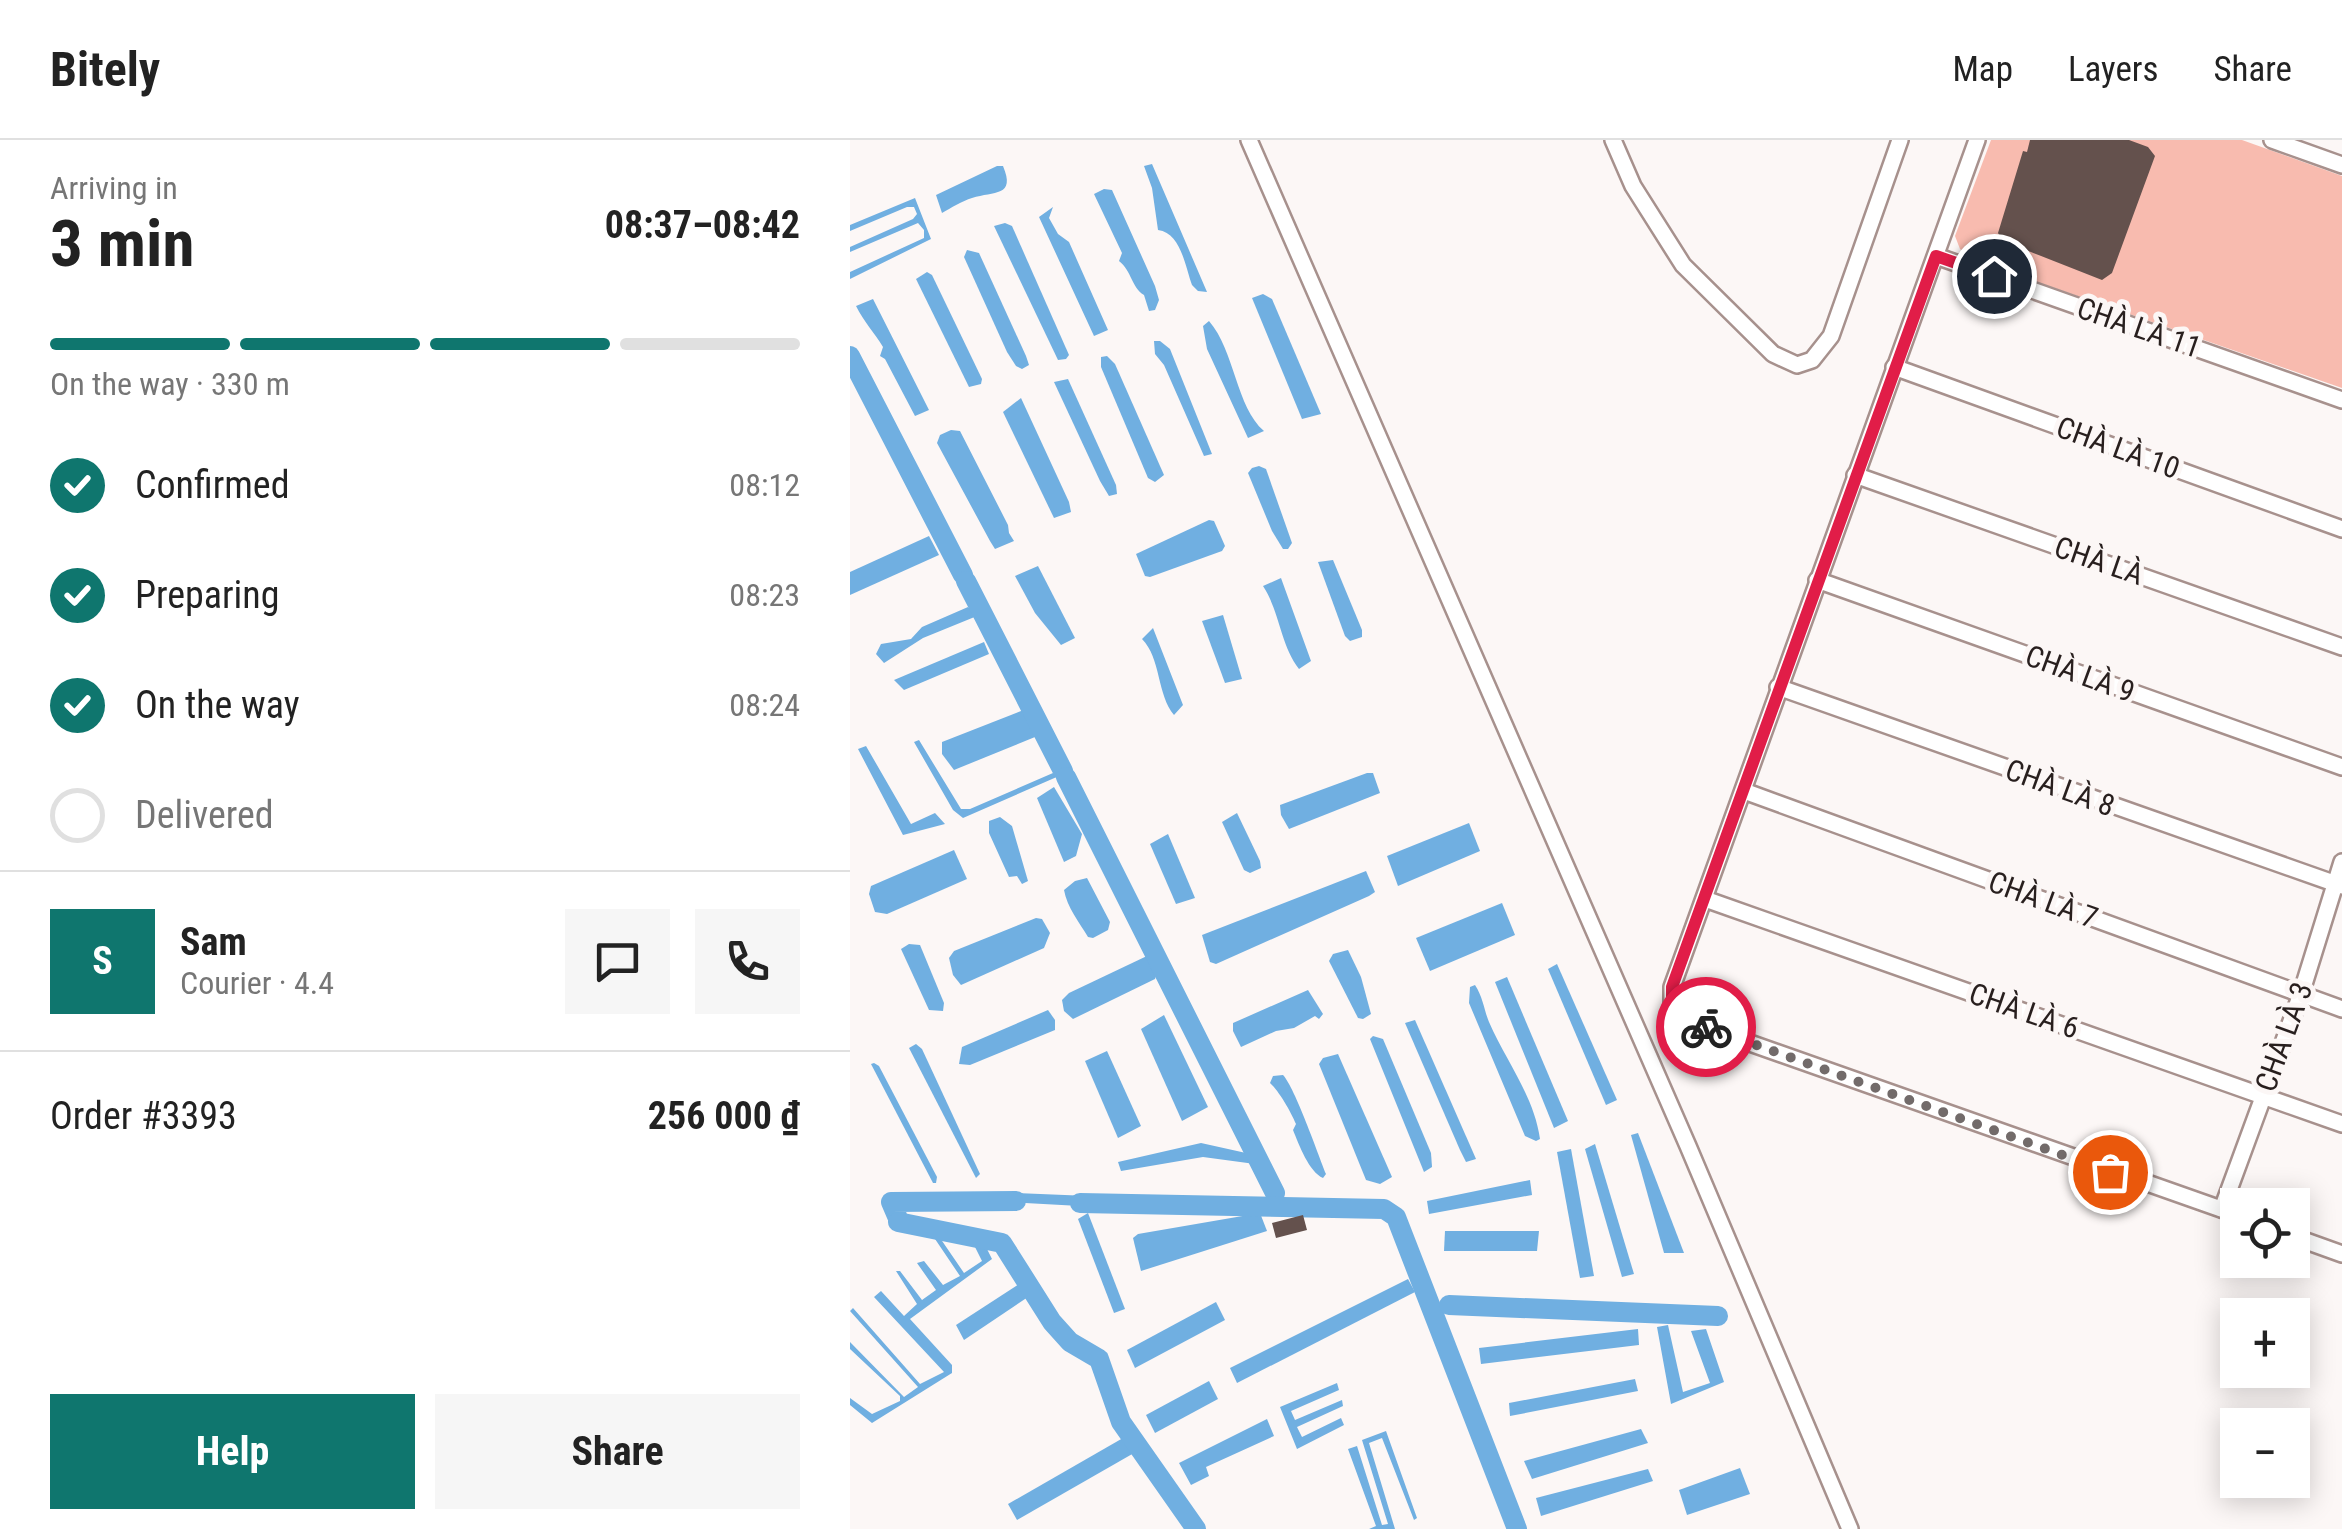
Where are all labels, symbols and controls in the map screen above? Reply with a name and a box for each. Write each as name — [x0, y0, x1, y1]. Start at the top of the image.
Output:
text: Bitely — [50, 41, 160, 98]
text: Map — [1952, 49, 2013, 90]
text: Layers — [2068, 49, 2158, 90]
text: Share — [2213, 49, 2292, 90]
text: Arriving in — [50, 169, 178, 207]
text: 08:37–08:42 — [605, 203, 800, 247]
text: 3 min — [50, 206, 194, 282]
pin — [1952, 234, 2037, 319]
icon: home — [1967, 249, 2022, 304]
street label: CHÀ LÀ 11 — [2073, 290, 2206, 365]
text: On the way · 330 m — [50, 365, 290, 403]
street label: CHÀ LÀ 10 — [2052, 409, 2184, 486]
icon: check — [50, 458, 105, 513]
text: Confirmed — [135, 463, 290, 507]
text: 08:12 — [729, 466, 800, 504]
street label: CHÀ LÀ — [2050, 529, 2148, 592]
icon: check — [50, 568, 105, 623]
text: Preparing — [135, 573, 280, 617]
text: 08:23 — [729, 576, 800, 614]
street label: CHÀ LÀ 9 — [2021, 638, 2140, 709]
icon: check — [50, 678, 105, 733]
text: On the way — [135, 683, 300, 727]
text: 08:24 — [729, 686, 800, 724]
street label: CHÀ LÀ 8 — [2001, 752, 2120, 823]
text: Delivered — [135, 793, 274, 837]
street label: CHÀ LÀ 7 — [1984, 864, 2103, 935]
button: chat — [565, 909, 670, 1014]
button: phone — [695, 909, 800, 1014]
text: Sam — [180, 920, 247, 964]
text: S — [92, 939, 113, 983]
text: Courier · 4.4 — [180, 964, 334, 1002]
street label: CHÀ LÀ 6 — [1965, 975, 2084, 1046]
courier — [1656, 977, 1756, 1077]
street label: CHÀ LÀ 3 — [2248, 977, 2319, 1096]
icon: bike — [1679, 1000, 1734, 1055]
text: Order #3393 — [50, 1094, 237, 1138]
text: 256 000 ₫ — [648, 1094, 800, 1138]
pin — [2068, 1130, 2153, 1215]
icon: bag — [2083, 1145, 2138, 1200]
map controls — [2220, 1188, 2310, 1498]
button: locate — [2220, 1188, 2310, 1278]
button: + — [2220, 1298, 2310, 1388]
button: Help — [50, 1394, 415, 1509]
button: Share — [435, 1394, 800, 1509]
button: − — [2220, 1408, 2310, 1498]

